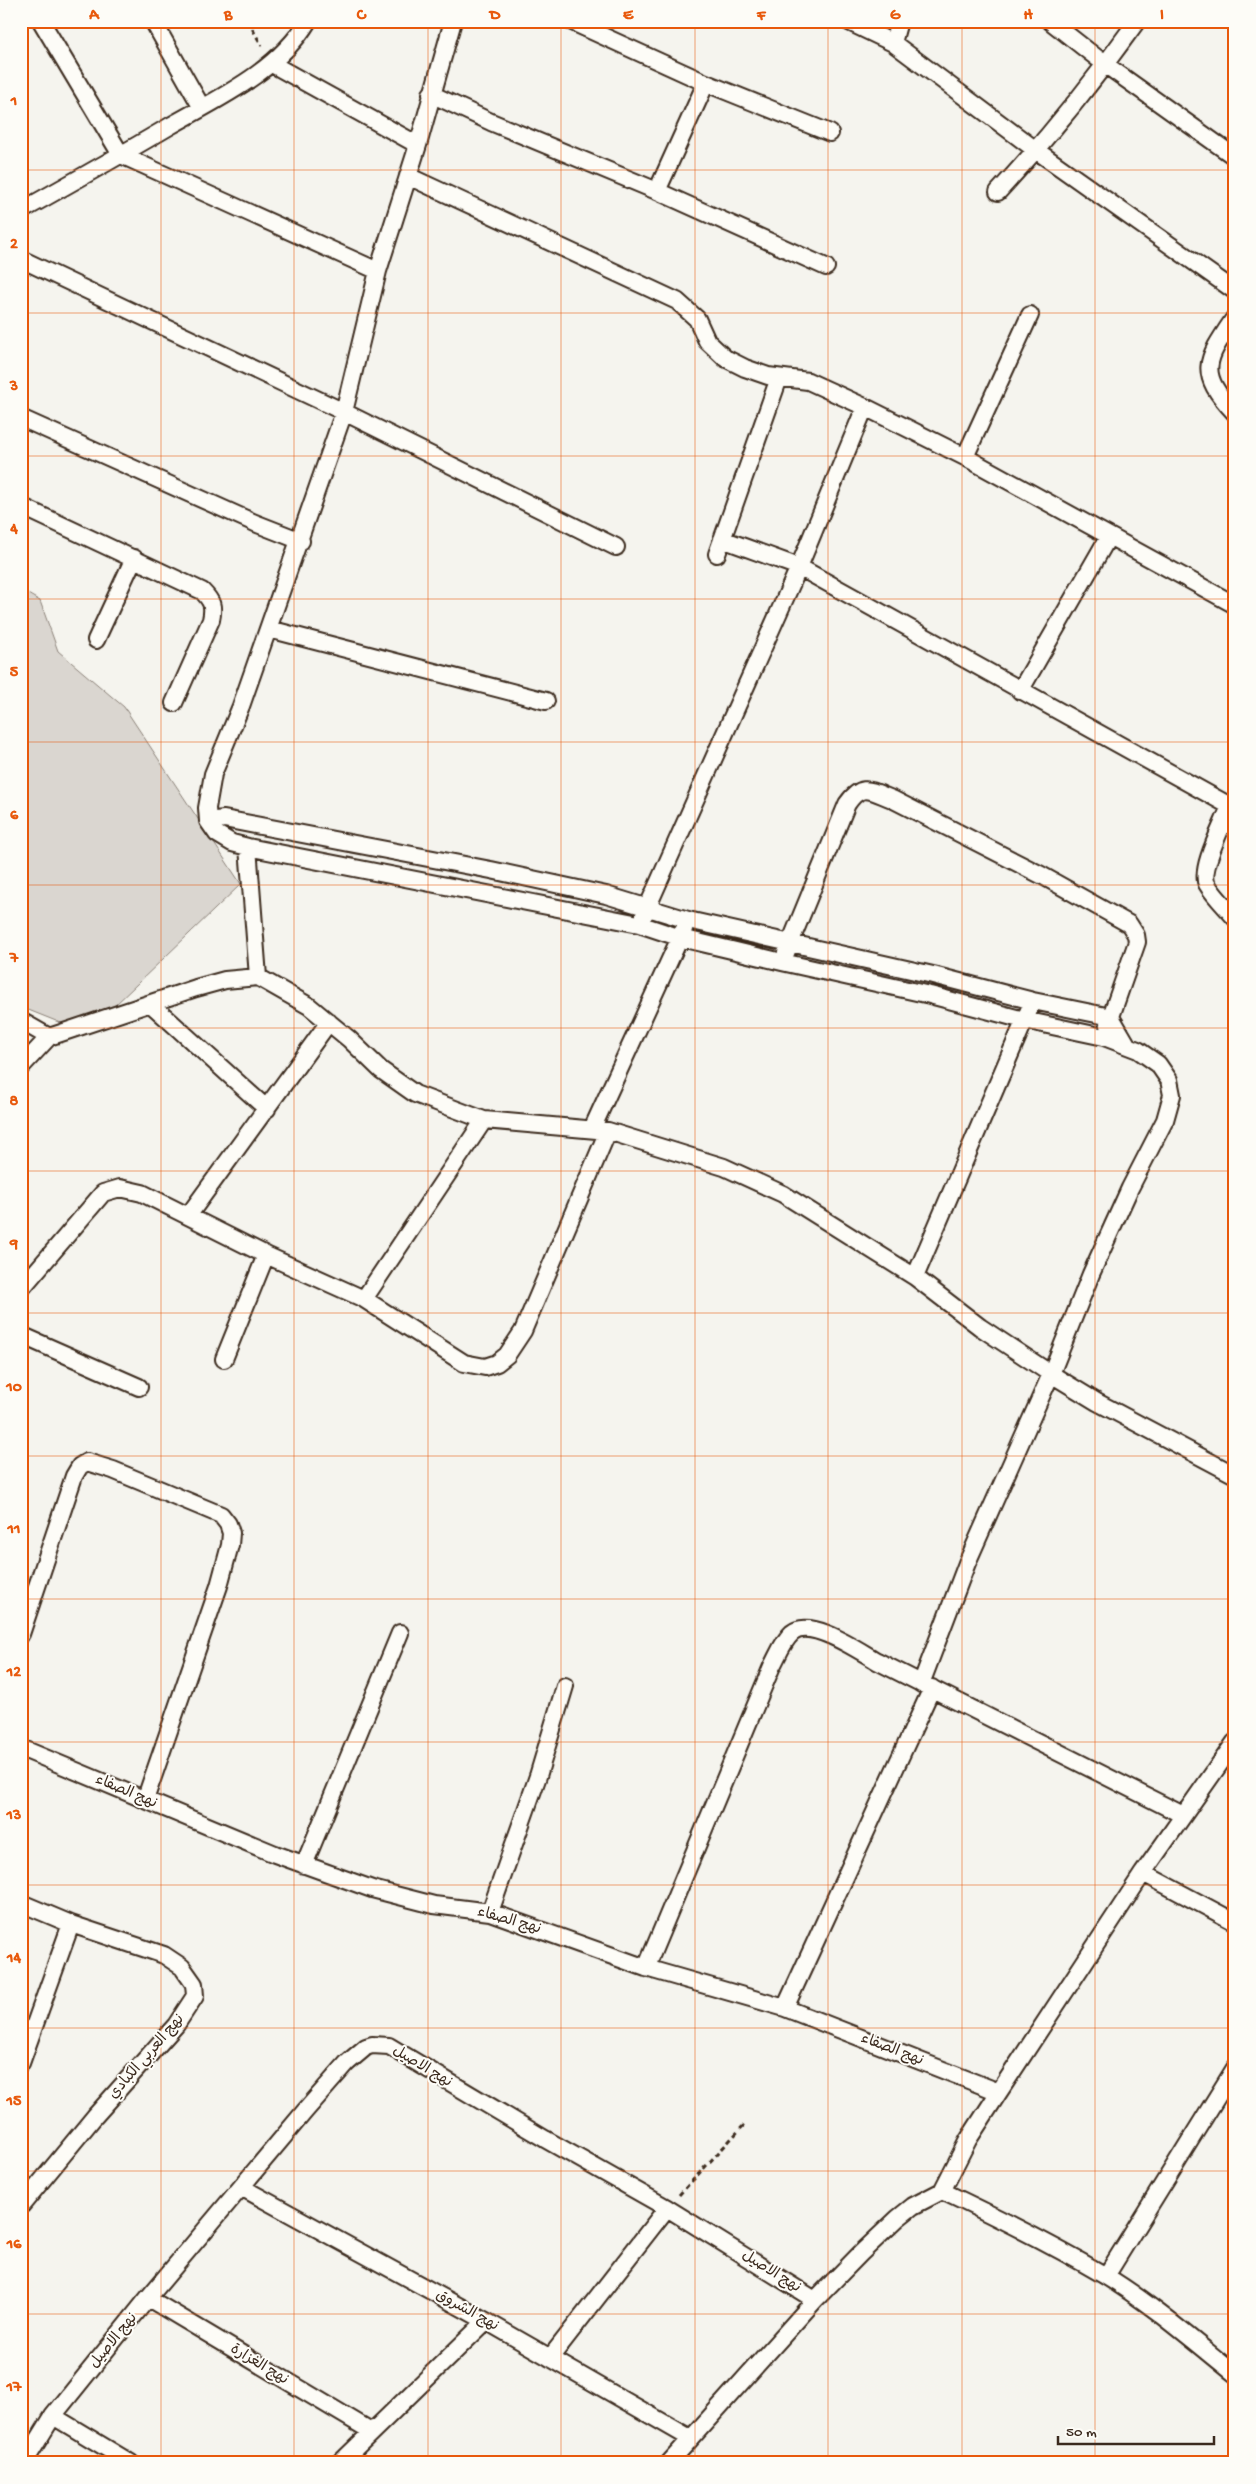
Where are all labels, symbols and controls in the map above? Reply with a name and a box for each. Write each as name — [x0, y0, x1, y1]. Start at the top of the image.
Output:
text: A — [88, 7, 100, 26]
text: B — [223, 7, 233, 26]
text: C — [356, 7, 367, 26]
text: D — [488, 7, 501, 26]
text: E — [623, 7, 634, 26]
text: F — [756, 7, 767, 26]
text: G — [890, 7, 901, 26]
text: H — [1023, 7, 1033, 26]
text: I — [1160, 7, 1164, 26]
text: 1 — [10, 93, 17, 112]
text: 2 — [10, 236, 18, 255]
text: 3 — [9, 378, 18, 397]
text: 4 — [9, 521, 18, 540]
text: 5 — [10, 664, 19, 683]
text: 6 — [10, 807, 19, 826]
text: 7 — [9, 950, 19, 969]
text: 8 — [10, 1093, 19, 1112]
text: 9 — [9, 1236, 18, 1255]
text: 10 — [5, 1379, 22, 1398]
text: 11 — [7, 1521, 20, 1540]
text: 12 — [6, 1664, 21, 1683]
street label: نهج الصفاء — [92, 1771, 160, 1813]
text: 13 — [6, 1807, 21, 1826]
street label: نهج الصفاء — [475, 1903, 543, 1939]
text: 14 — [6, 1950, 21, 1969]
street label: نهج العربي الكبادي — [105, 2011, 190, 2104]
street label: نهج الصفاء — [858, 2030, 926, 2070]
street label: نهج الاصيل — [389, 2042, 455, 2092]
text: 15 — [6, 2093, 22, 2112]
text: 16 — [6, 2236, 22, 2255]
street label: نهج الاصيل — [738, 2247, 804, 2297]
street label: نهج الشروق — [432, 2286, 502, 2336]
street label: نهج الاصيل — [86, 2310, 142, 2372]
street label: نهج الغزارة — [227, 2341, 291, 2389]
text: 17 — [6, 2379, 22, 2398]
scale bar — [1058, 2414, 1215, 2446]
text: 50 m — [1066, 2424, 1097, 2442]

